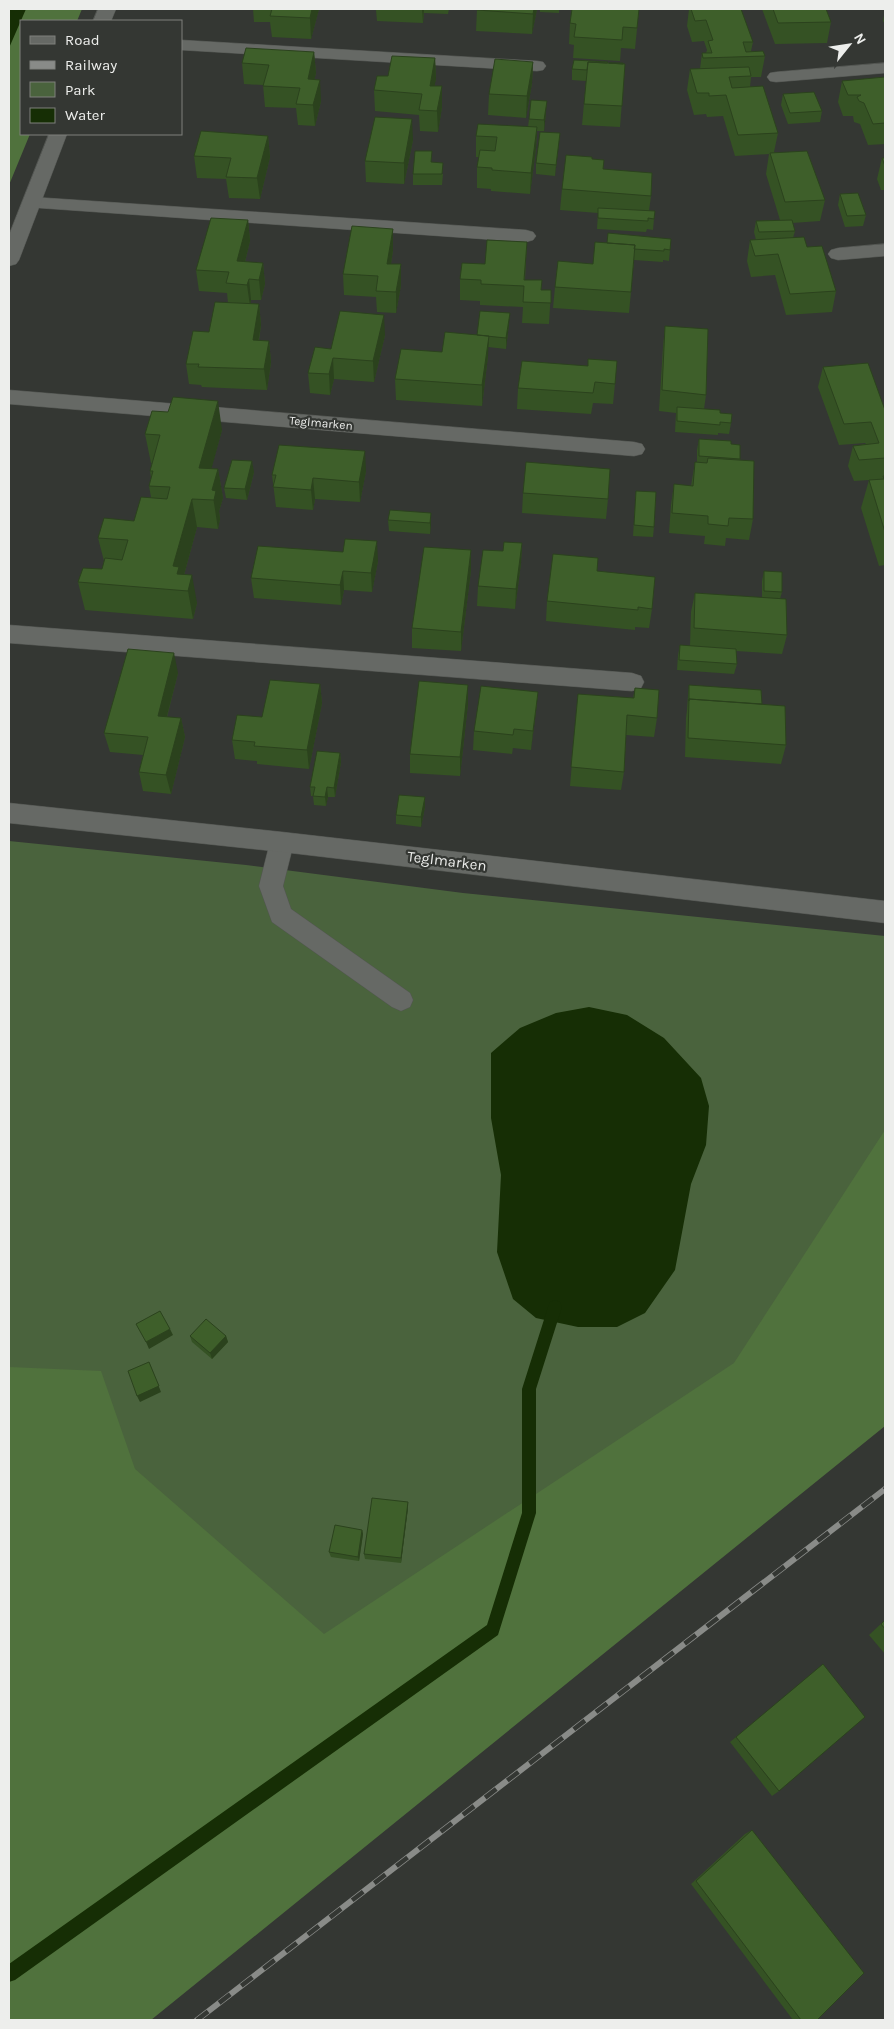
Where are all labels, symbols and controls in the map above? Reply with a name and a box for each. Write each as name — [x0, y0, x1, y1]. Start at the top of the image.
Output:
legend — [20, 20, 182, 135]
north arrow — [824, 20, 874, 70]
text: N — [850, 30, 870, 47]
text: Road — [65, 31, 100, 49]
text: Railway — [65, 56, 117, 74]
text: Park — [65, 81, 95, 99]
text: Water — [65, 106, 106, 124]
street label: Teglmarken — [289, 413, 353, 433]
street label: Teglmarken — [406, 847, 488, 875]

